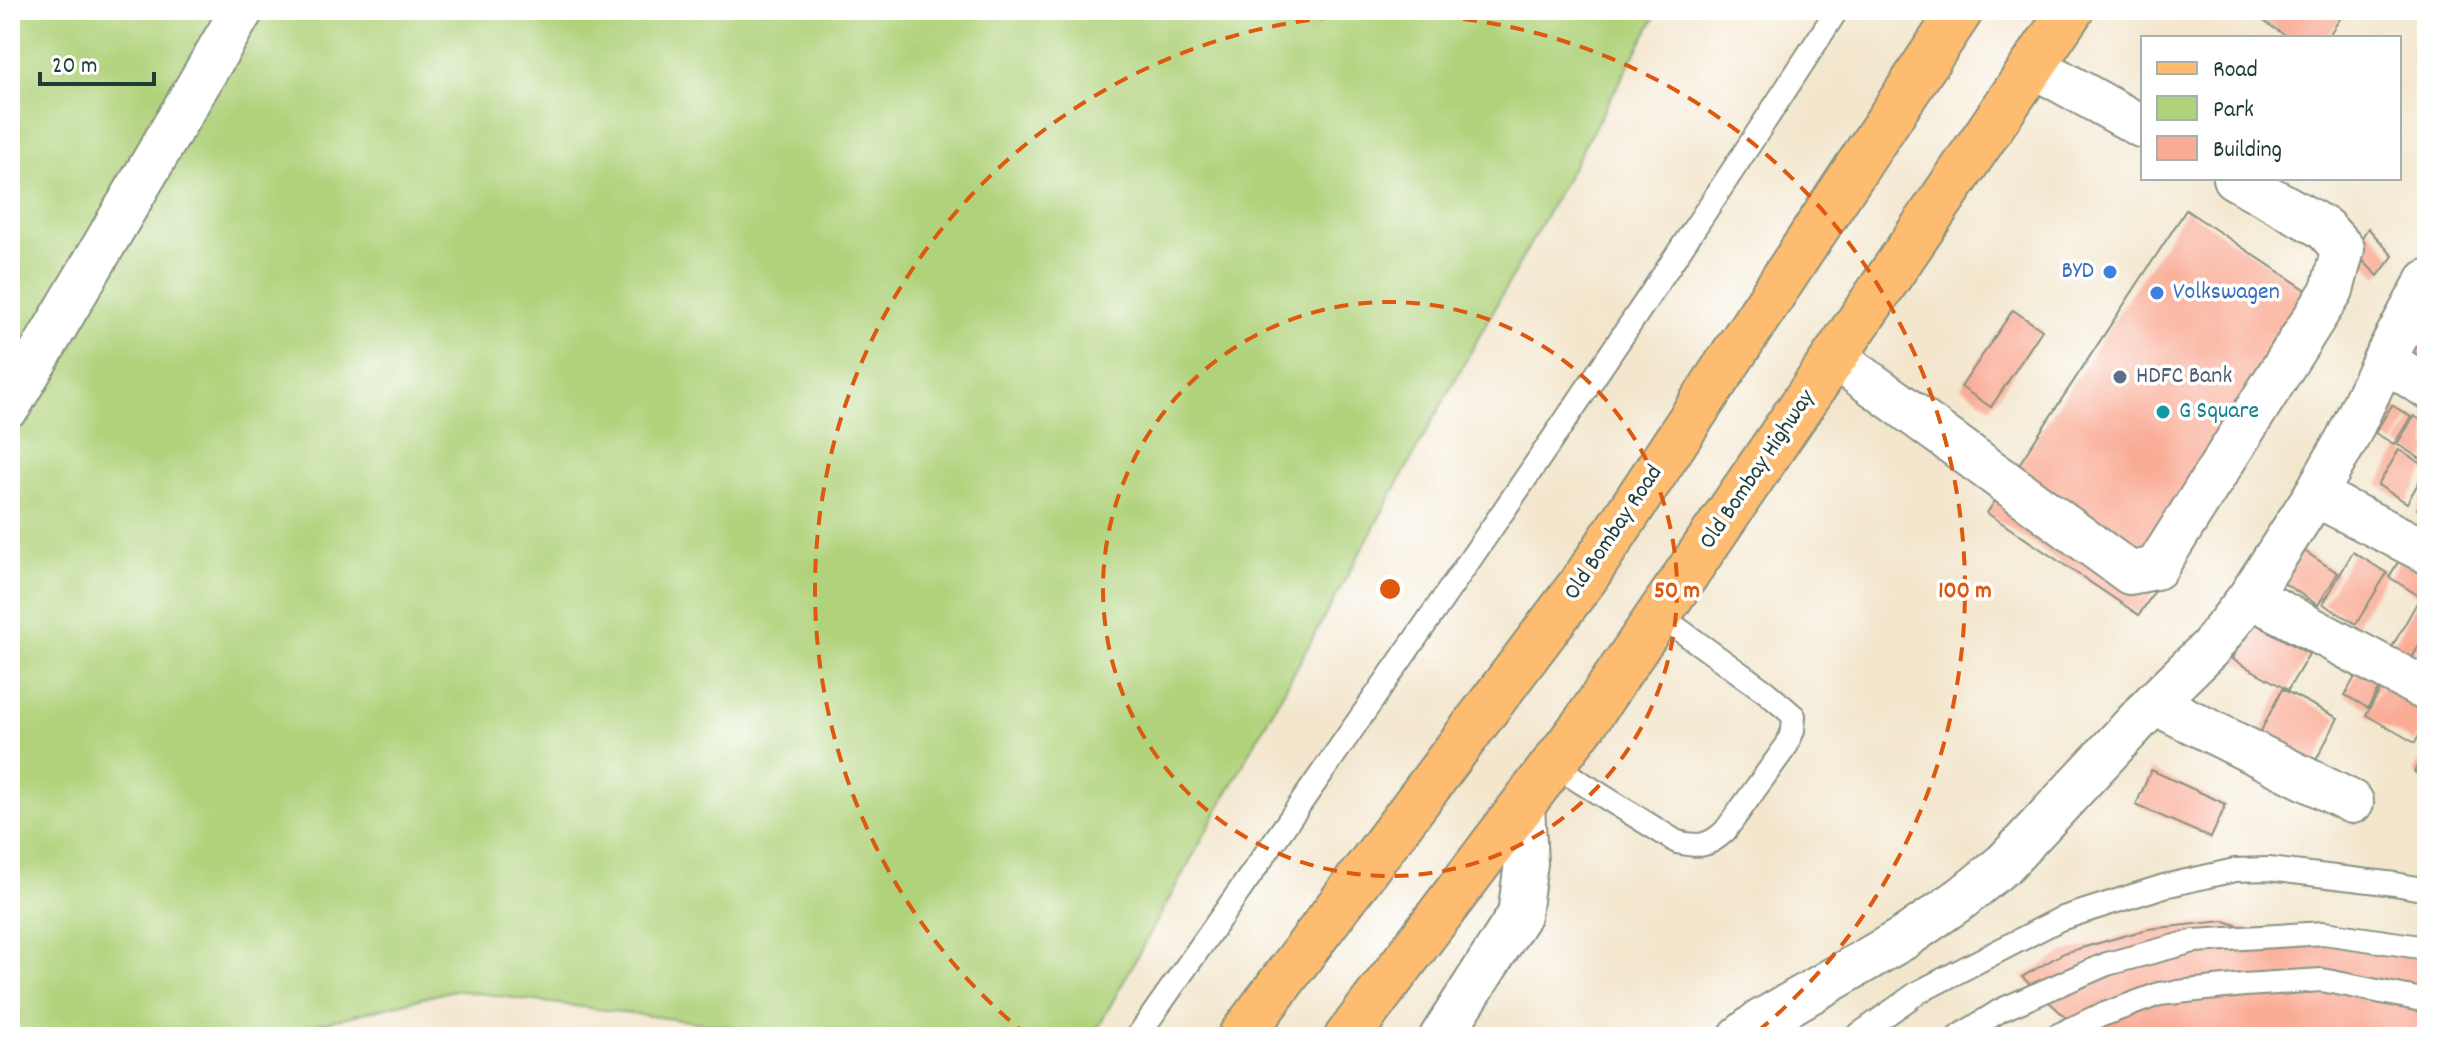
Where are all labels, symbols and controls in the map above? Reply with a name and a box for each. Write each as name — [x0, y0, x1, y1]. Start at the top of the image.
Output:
scale bar — [40, 36, 154, 86]
legend — [2141, 36, 2401, 180]
text: 20 m — [52, 50, 98, 84]
text: Road — [2213, 54, 2258, 88]
text: Park — [2213, 94, 2254, 128]
text: Building — [2213, 134, 2282, 168]
place label: BYD — [2061, 255, 2094, 289]
marker: BYD — [2101, 263, 2119, 281]
place label: Volkswagen — [2173, 276, 2280, 310]
marker: Volkswagen — [2148, 284, 2166, 302]
place label: HDFC Bank — [2136, 360, 2232, 394]
marker: HDFC Bank — [2111, 368, 2129, 386]
street label: Old Bombay Highway — [1692, 382, 1825, 557]
place label: G Square — [2179, 395, 2259, 429]
marker: G Square — [2154, 403, 2172, 421]
street label: Old Bombay Road — [1556, 459, 1672, 607]
centre of rings — [1376, 575, 1404, 603]
text: 50 m — [1654, 575, 1700, 609]
text: 100 m — [1938, 575, 1992, 609]

